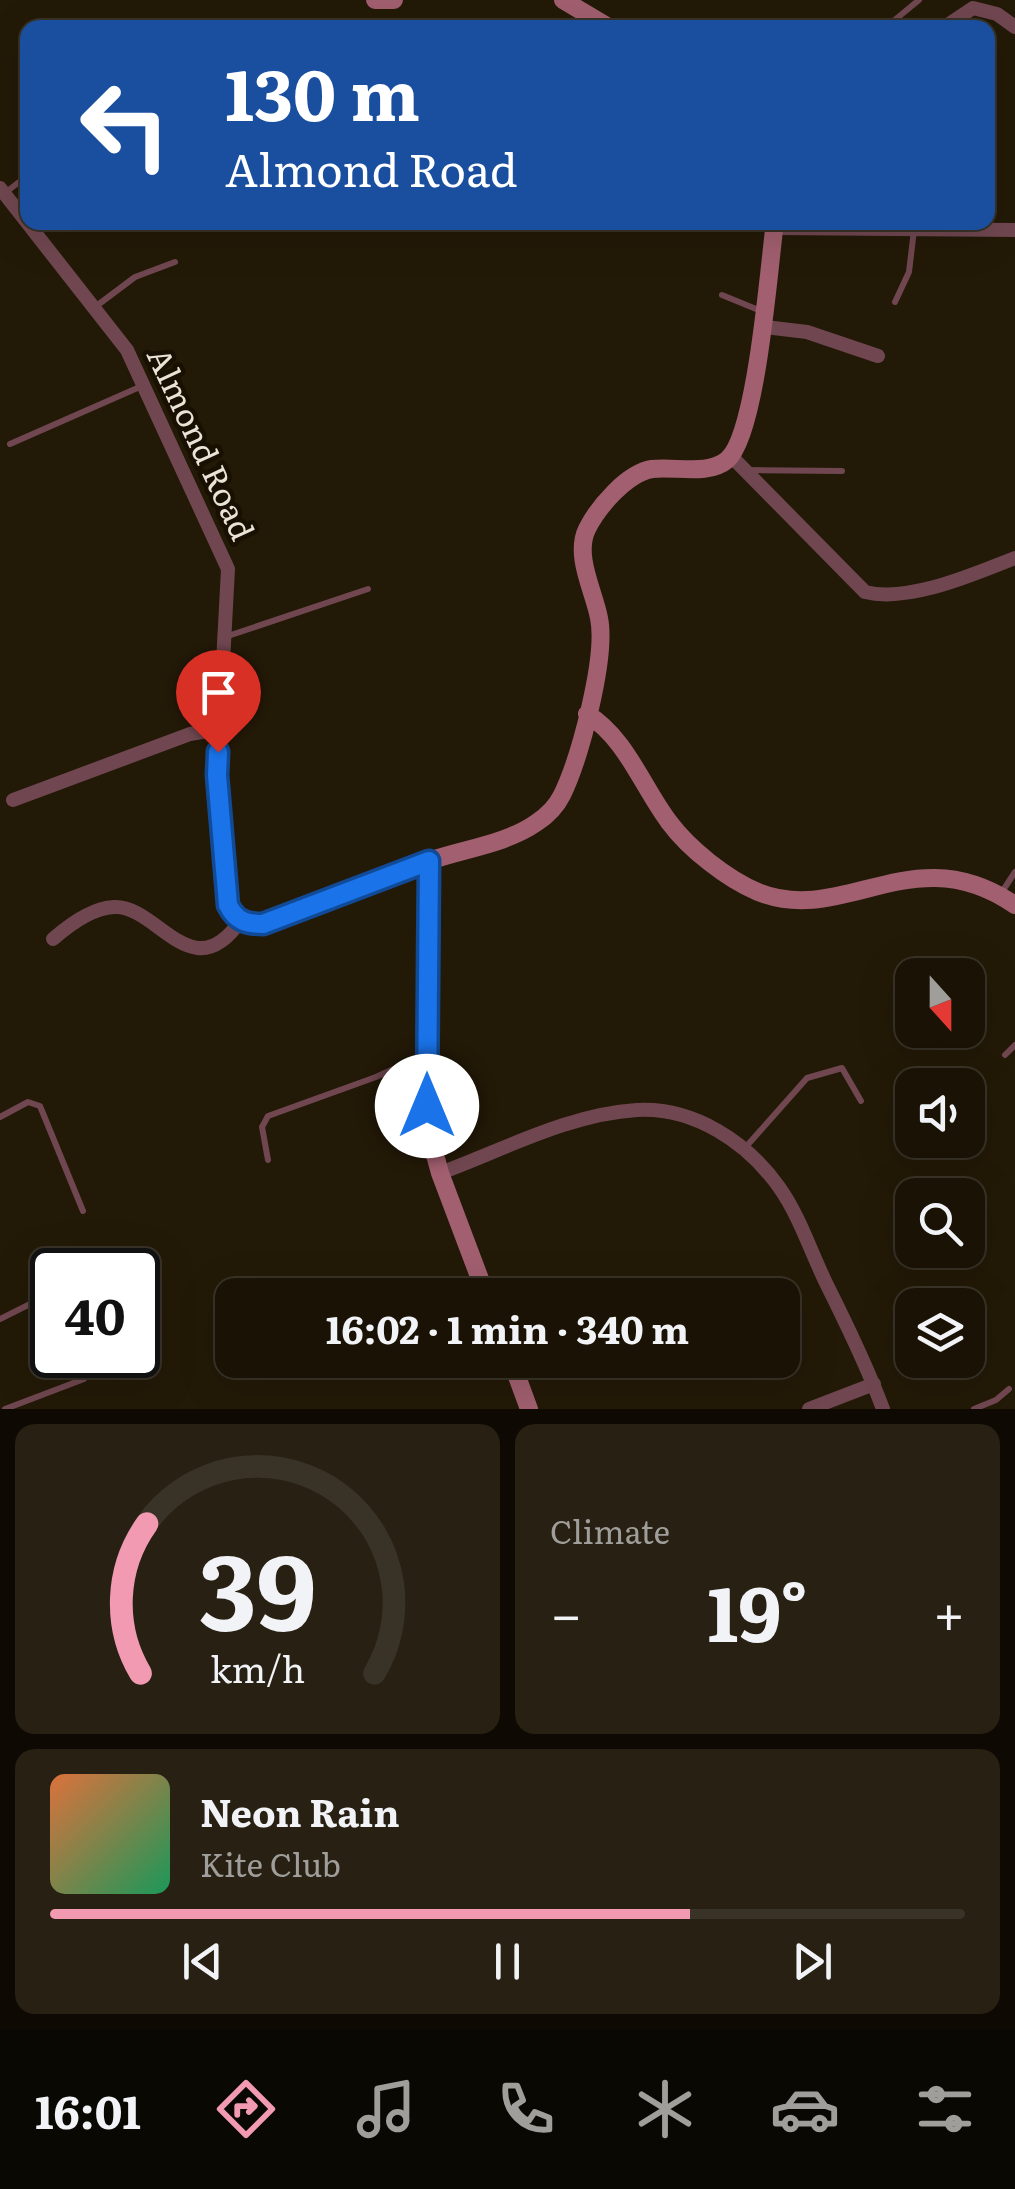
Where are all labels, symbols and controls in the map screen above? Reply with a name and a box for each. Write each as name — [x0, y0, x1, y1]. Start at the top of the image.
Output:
text: 130 m — [225, 39, 420, 143]
icon: left — [60, 60, 190, 190]
text: Almond Road — [225, 134, 517, 201]
street label: Almond Road — [137, 338, 268, 547]
pin — [176, 650, 261, 753]
icon: arrive — [191, 665, 246, 720]
north arrow — [895, 958, 985, 1048]
map controls — [895, 958, 985, 1378]
position arrow — [375, 1054, 479, 1158]
button: sound — [895, 1068, 985, 1158]
button: search — [895, 1178, 985, 1268]
speed limit sign: 40 — [30, 1248, 160, 1378]
button: layers — [895, 1288, 985, 1378]
text: 16:02 · 1 min · 340 m — [326, 1299, 689, 1356]
text: Climate — [550, 1506, 670, 1554]
text: 39 — [199, 1509, 316, 1663]
text: 19° — [707, 1554, 808, 1665]
text: − — [550, 1570, 582, 1652]
text: + — [933, 1570, 965, 1652]
text: km/h — [210, 1641, 305, 1694]
text: Neon Rain — [200, 1782, 400, 1839]
text: Kite Club — [200, 1839, 341, 1887]
icon: previous — [175, 1934, 230, 1989]
icon: pause — [480, 1934, 535, 1989]
icon: next — [785, 1934, 840, 1989]
icon: directions — [211, 2074, 281, 2144]
icon: music — [351, 2074, 421, 2144]
icon: phone — [491, 2074, 561, 2144]
icon: climate — [630, 2074, 700, 2144]
icon: car — [770, 2074, 840, 2144]
icon: filters — [910, 2074, 980, 2144]
text: 16:01 — [35, 2076, 141, 2143]

